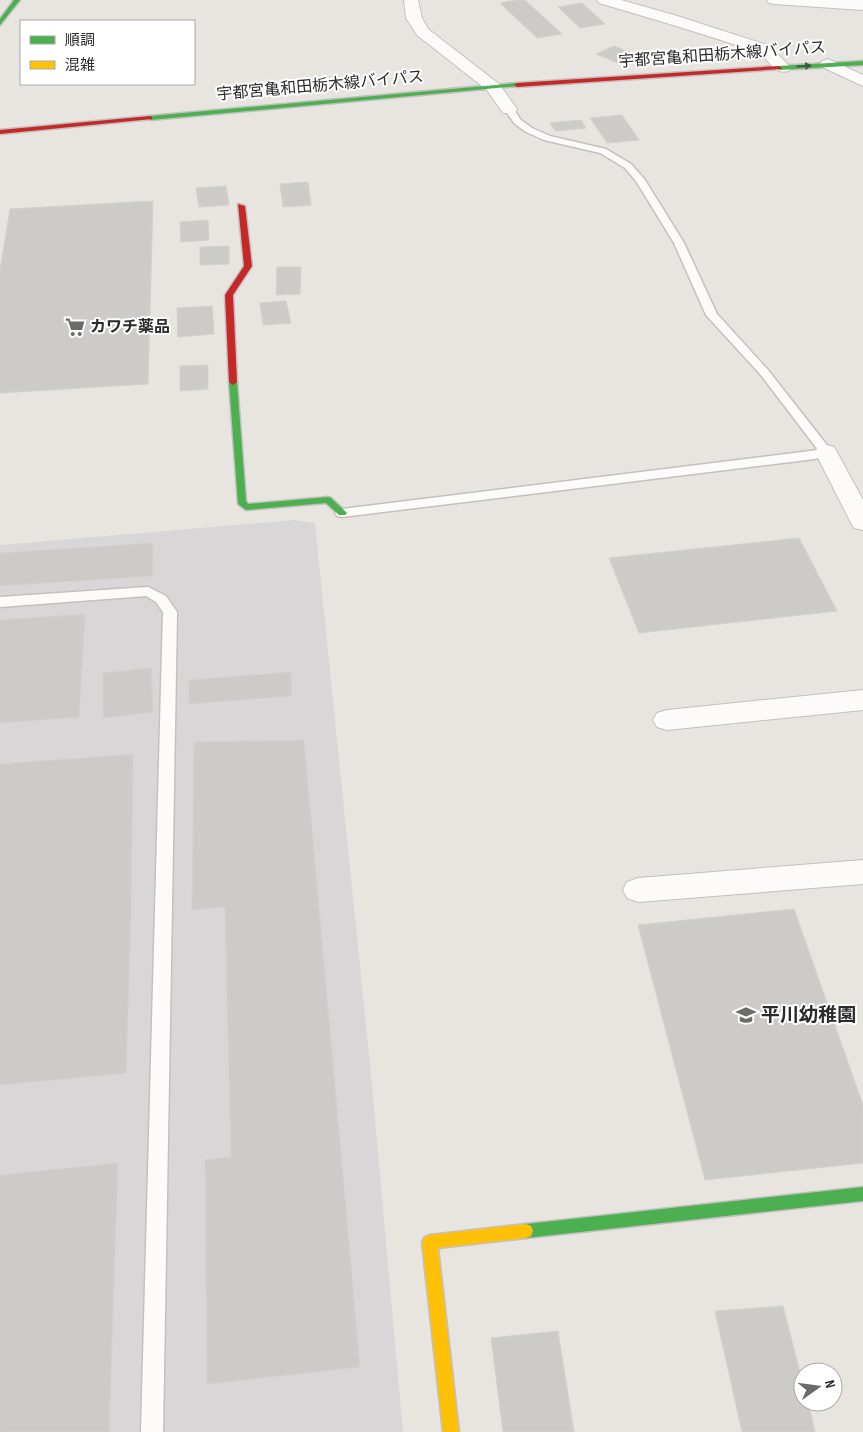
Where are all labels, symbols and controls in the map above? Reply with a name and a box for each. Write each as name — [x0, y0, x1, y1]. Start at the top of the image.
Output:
legend — [20, 20, 195, 85]
text: 順調 — [65, 31, 95, 50]
street label: 宇都宮亀和田栃木線バイパス — [618, 38, 826, 72]
text: 混雑 — [65, 56, 95, 75]
one-way arrow — [796, 62, 812, 70]
street label: 宇都宮亀和田栃木線バイパス — [216, 67, 424, 105]
supermarket icon: カワチ薬品 — [64, 316, 86, 338]
place label: カワチ薬品 — [90, 318, 170, 337]
school or university icon: 平川幼稚園 — [735, 1004, 757, 1026]
place label: 平川幼稚園 — [761, 1004, 856, 1027]
north arrow — [793, 1362, 843, 1412]
text: N — [821, 1378, 839, 1390]

